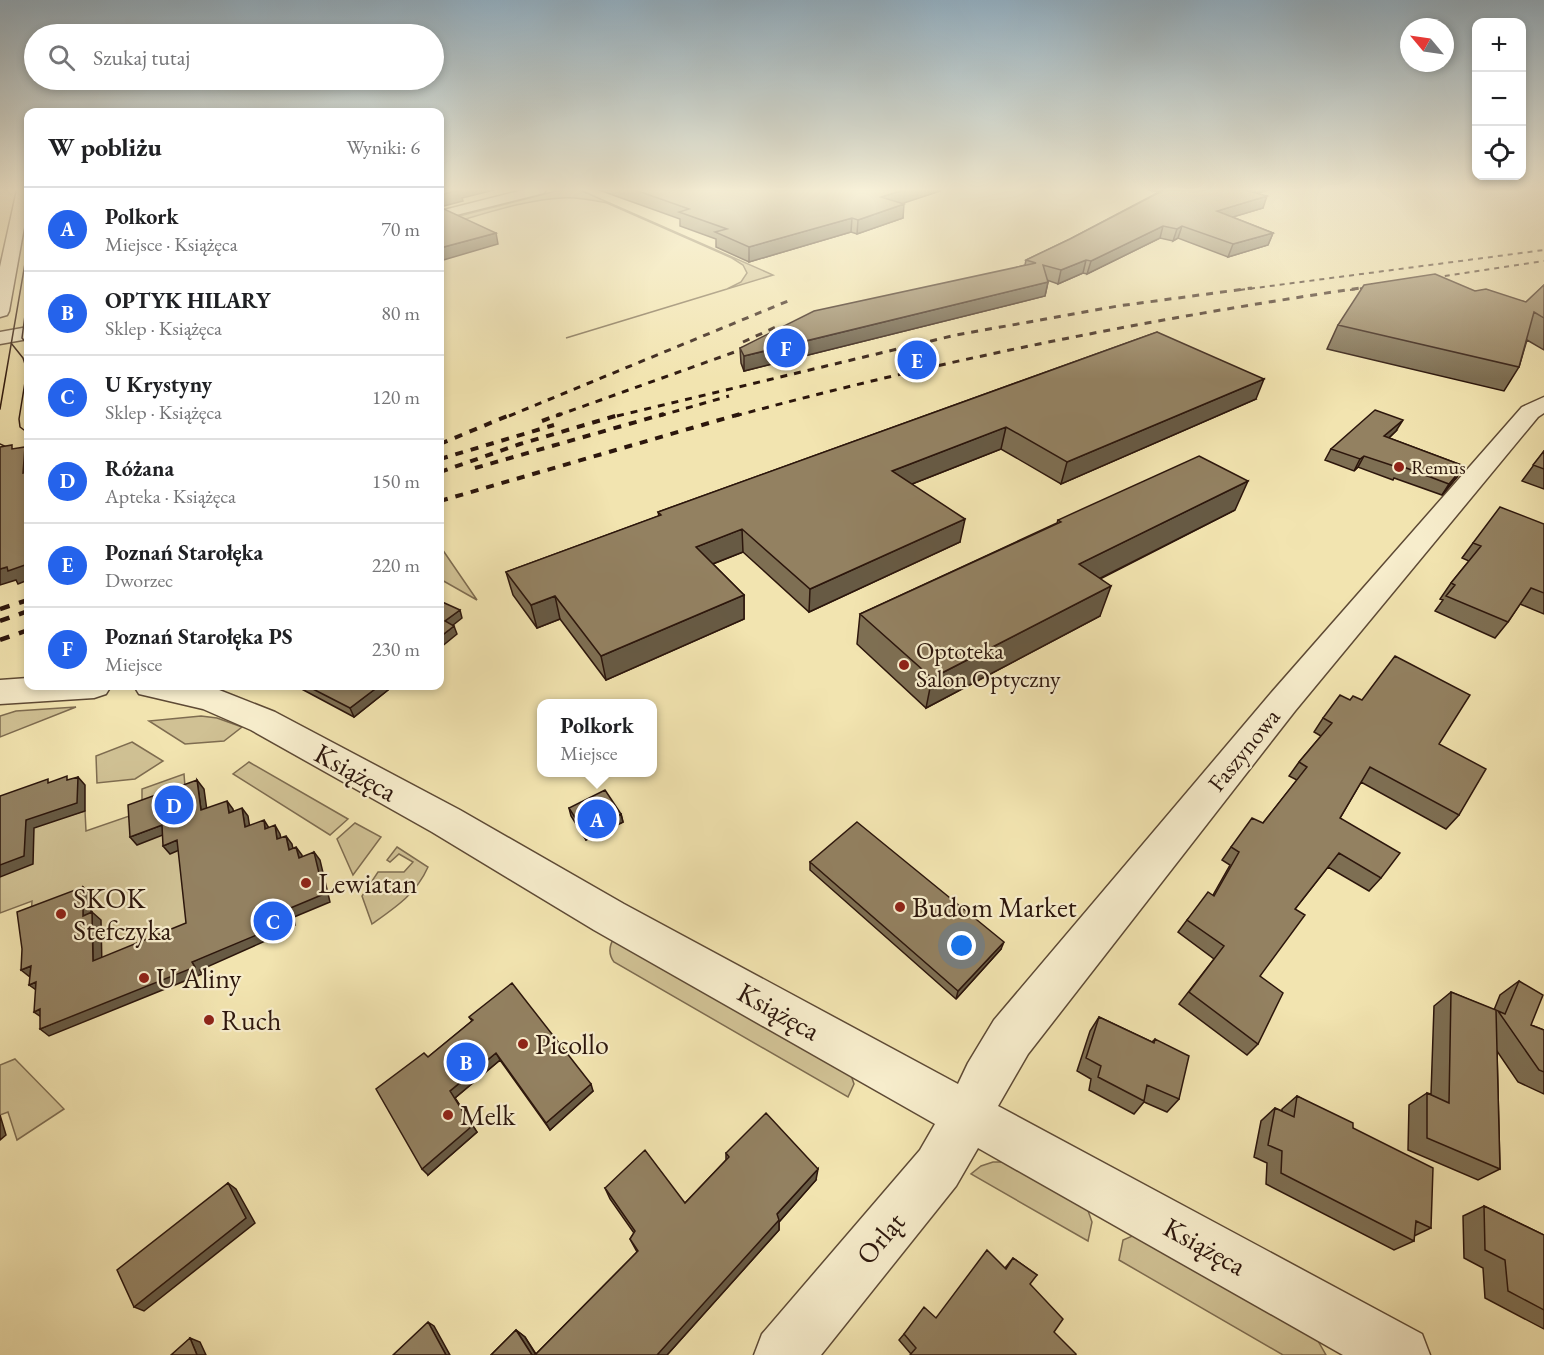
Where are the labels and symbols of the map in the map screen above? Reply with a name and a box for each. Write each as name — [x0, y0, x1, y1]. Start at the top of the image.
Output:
north arrow — [1400, 18, 1454, 72]
pin: F — [766, 326, 806, 370]
pin: E — [898, 338, 936, 382]
place label: Remus — [1411, 454, 1466, 480]
marker: Remus — [1392, 460, 1406, 474]
place label: Optoteka Salon Optyczny — [916, 635, 1061, 694]
marker: Optoteka Salon Optyczny — [897, 658, 911, 672]
street label: Faszynowa — [1201, 701, 1287, 798]
street label: Książęca — [308, 735, 404, 810]
pin: D — [154, 782, 194, 828]
pin: A — [578, 796, 616, 842]
place label: Lewiatan — [318, 865, 417, 901]
marker: Lewiatan — [299, 876, 313, 890]
place label: SKOK Stefczyka — [73, 880, 173, 948]
place label: Budom Market — [912, 889, 1077, 925]
pin: C — [254, 898, 292, 944]
marker: Budom Market — [893, 900, 907, 914]
marker: SKOK Stefczyka — [54, 907, 68, 921]
your location — [947, 931, 976, 960]
place label: U Aliny — [156, 960, 242, 996]
marker: U Aliny — [137, 971, 151, 985]
street label: Książęca — [731, 974, 827, 1049]
place label: Ruch — [221, 1002, 282, 1038]
marker: Ruch — [202, 1013, 216, 1027]
place label: Picollo — [535, 1026, 609, 1062]
marker: Picollo — [516, 1037, 530, 1051]
pin: B — [446, 1040, 486, 1084]
place label: Melk — [460, 1097, 516, 1133]
marker: Melk — [441, 1108, 455, 1122]
street label: Orląt — [848, 1204, 912, 1272]
street label: Książęca — [1157, 1209, 1253, 1284]

